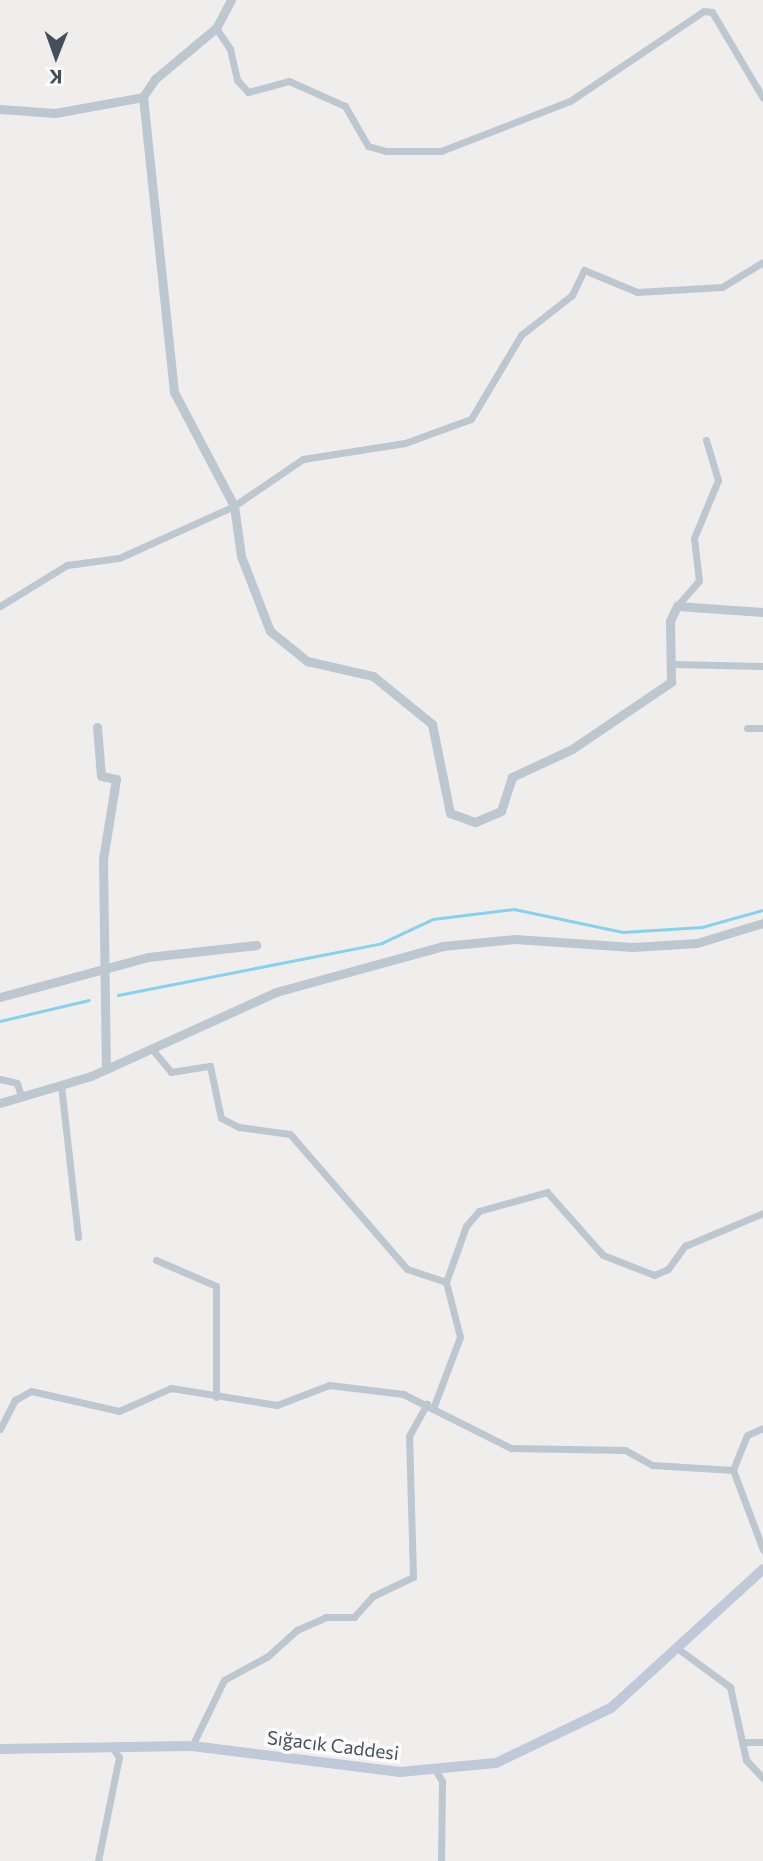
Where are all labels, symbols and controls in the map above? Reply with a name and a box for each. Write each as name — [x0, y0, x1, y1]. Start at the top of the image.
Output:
north arrow — [21, 21, 91, 91]
text: K — [49, 66, 62, 89]
street label: Sığacık Caddesi — [266, 1726, 400, 1764]

